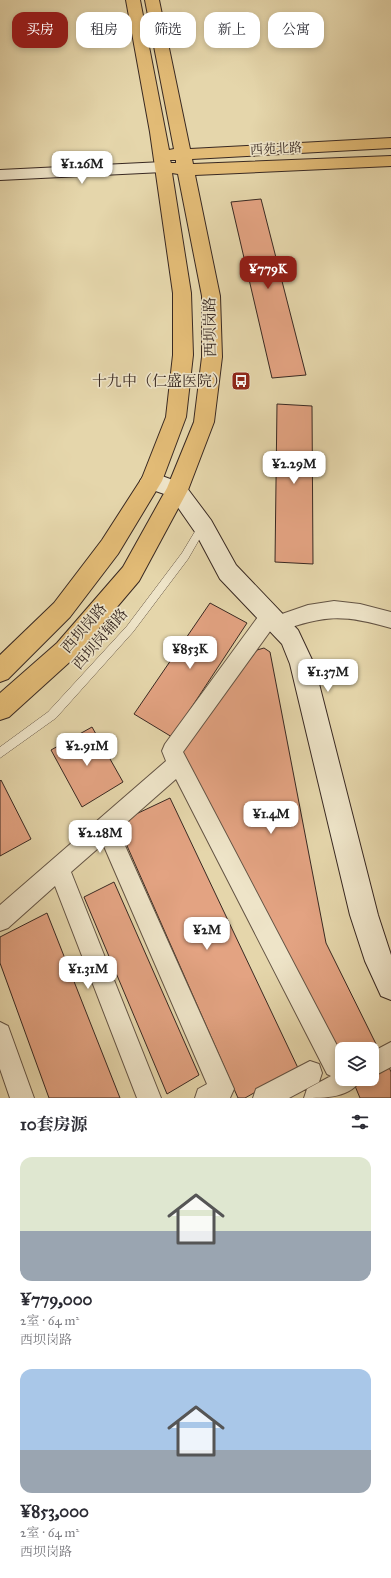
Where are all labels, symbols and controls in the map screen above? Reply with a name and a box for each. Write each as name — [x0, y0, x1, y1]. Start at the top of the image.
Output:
chip: 买房 — [12, 12, 68, 48]
chip: 租房 — [76, 12, 132, 48]
chip: 筛选 — [140, 12, 196, 48]
chip: 新上 — [204, 12, 260, 48]
chip: 公寓 — [268, 12, 324, 48]
street label: 西苑北路 — [250, 140, 302, 158]
pin: ¥1.26M — [49, 151, 115, 185]
text: ¥1.26M — [61, 156, 103, 172]
pin: ¥779K — [240, 256, 296, 290]
text: ¥779K — [249, 261, 287, 277]
street label: 西坝岗路 — [200, 297, 220, 357]
bus stop icon: 十九中（仁盛医院） — [230, 370, 252, 392]
place label: 十九中（仁盛医院） — [92, 372, 227, 390]
pin: ¥2.29M — [261, 451, 327, 485]
text: ¥2.29M — [272, 456, 316, 472]
street label: 西坝岗路 — [58, 599, 110, 657]
street label: 西坝岗辅路 — [69, 605, 131, 673]
pin: ¥853K — [162, 636, 218, 670]
text: ¥853K — [172, 641, 208, 657]
pin: ¥1.37M — [295, 659, 361, 693]
text: ¥1.37M — [307, 664, 349, 680]
pin: ¥2.91M — [54, 733, 120, 767]
text: ¥2.91M — [65, 738, 109, 754]
pin: ¥1.4M — [243, 801, 299, 835]
text: ¥1.4M — [252, 806, 290, 822]
pin: ¥2.28M — [67, 820, 133, 854]
text: ¥2.28M — [78, 825, 122, 841]
pin: ¥2M — [188, 917, 226, 951]
text: ¥2M — [193, 922, 221, 938]
pin: ¥1.31M — [55, 956, 121, 990]
text: ¥1.31M — [68, 961, 108, 977]
map controls — [335, 1042, 379, 1086]
button: layers — [335, 1042, 379, 1086]
icon: filters — [349, 1111, 371, 1133]
text: 10套房源 — [20, 1114, 88, 1135]
icon: home — [160, 1183, 232, 1255]
text: ¥779,000 — [20, 1289, 93, 1310]
text: 2室 · 64 m² — [20, 1313, 79, 1329]
text: 西坝岗路 — [20, 1332, 72, 1348]
icon: home — [160, 1395, 232, 1467]
text: ¥853,000 — [20, 1501, 89, 1522]
text: 2室 · 64 m² — [20, 1525, 79, 1541]
text: 西坝岗路 — [20, 1544, 72, 1560]

